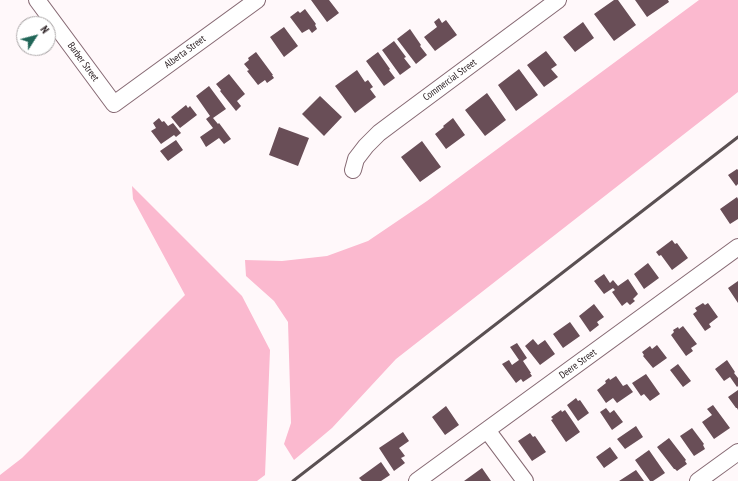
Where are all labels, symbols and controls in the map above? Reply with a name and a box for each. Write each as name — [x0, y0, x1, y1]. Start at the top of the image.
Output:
north arrow — [16, 16, 56, 56]
text: N — [37, 23, 52, 36]
street label: Alberta Street — [162, 33, 208, 71]
street label: Barber Street — [65, 40, 101, 84]
street label: Commercial Street — [421, 57, 479, 103]
street label: Deere Street — [557, 346, 599, 382]

